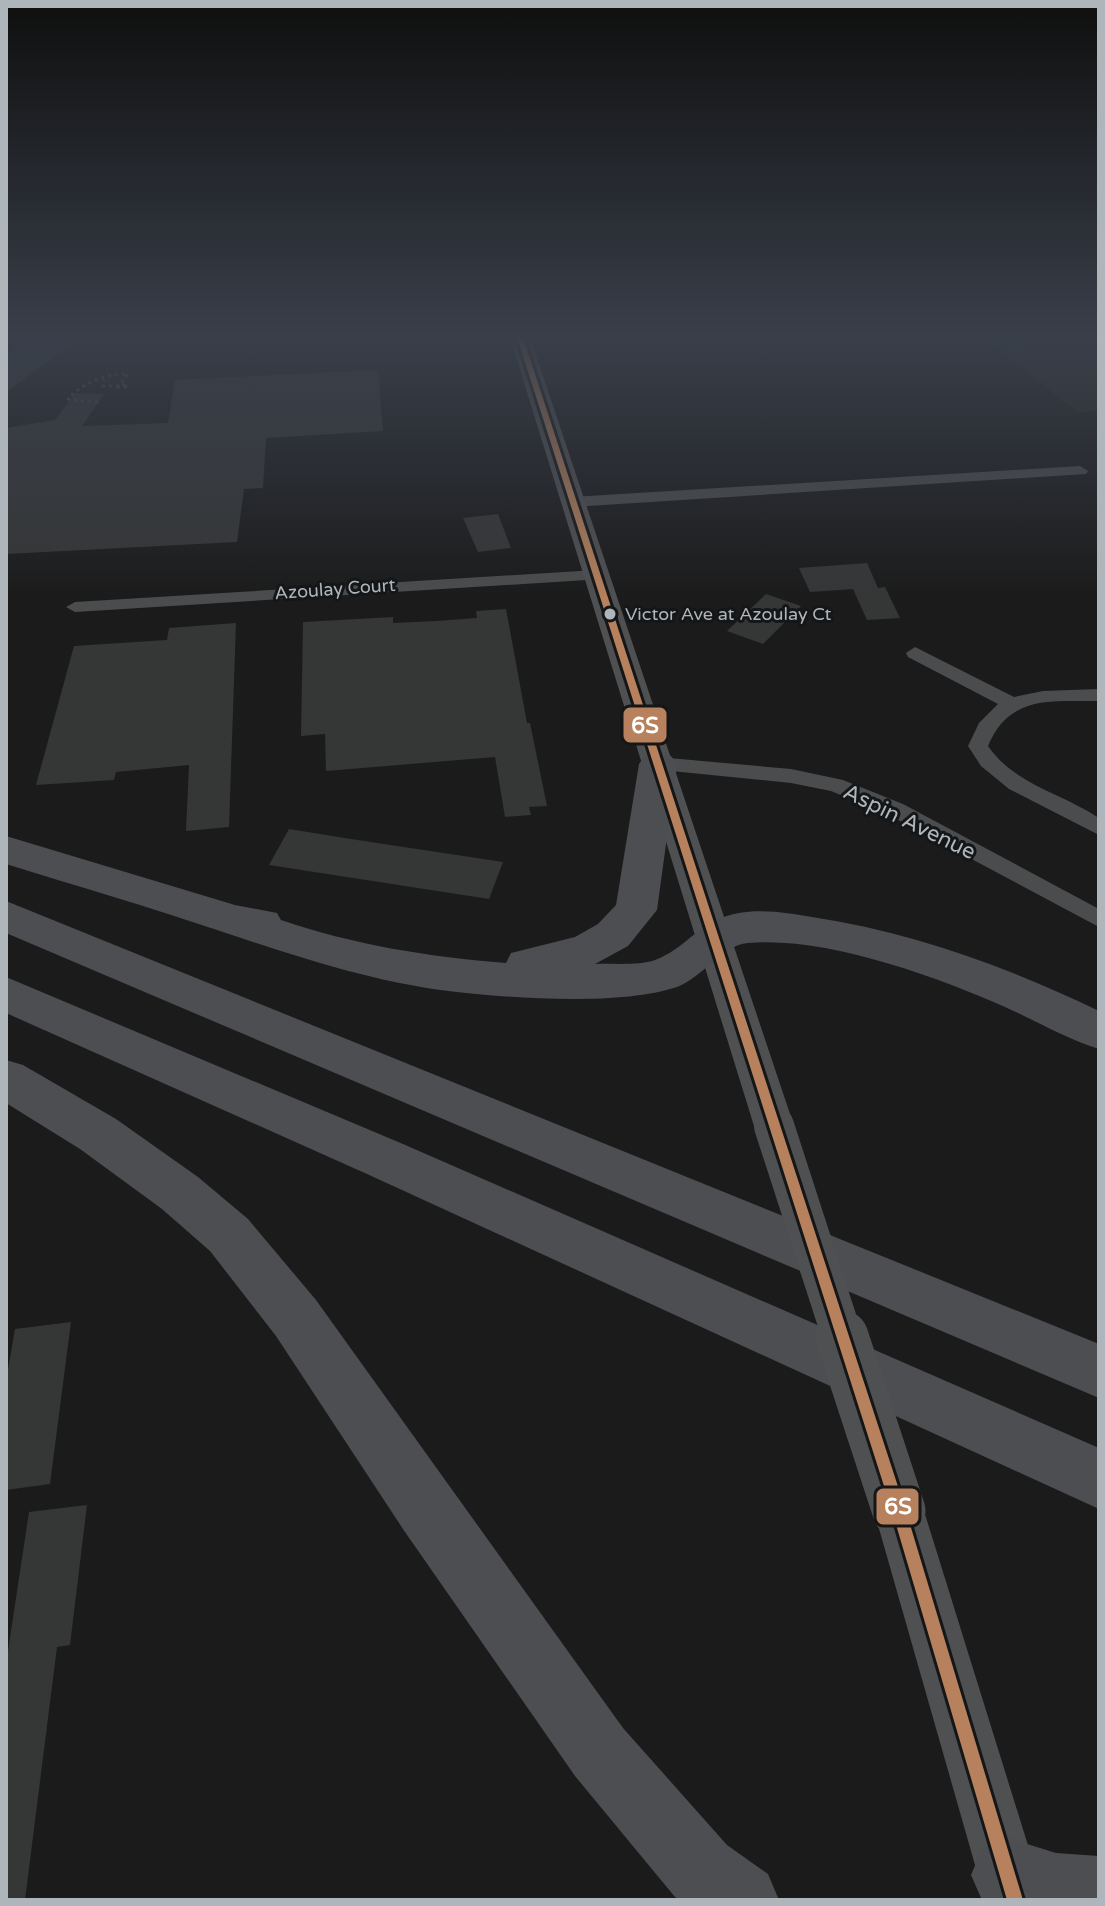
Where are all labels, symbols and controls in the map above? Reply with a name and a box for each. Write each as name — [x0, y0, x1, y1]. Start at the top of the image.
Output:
street label: Azoulay Court — [274, 574, 396, 604]
place label: Victor Ave at Azoulay Ct — [625, 603, 831, 625]
marker: Victor Ave at Azoulay Ct — [602, 606, 618, 622]
line badge: 6S — [622, 706, 668, 744]
text: 6S — [631, 713, 659, 739]
street label: Aspin Avenue — [839, 779, 980, 865]
line badge: 6S — [875, 1487, 920, 1526]
text: 6S — [884, 1494, 912, 1520]

